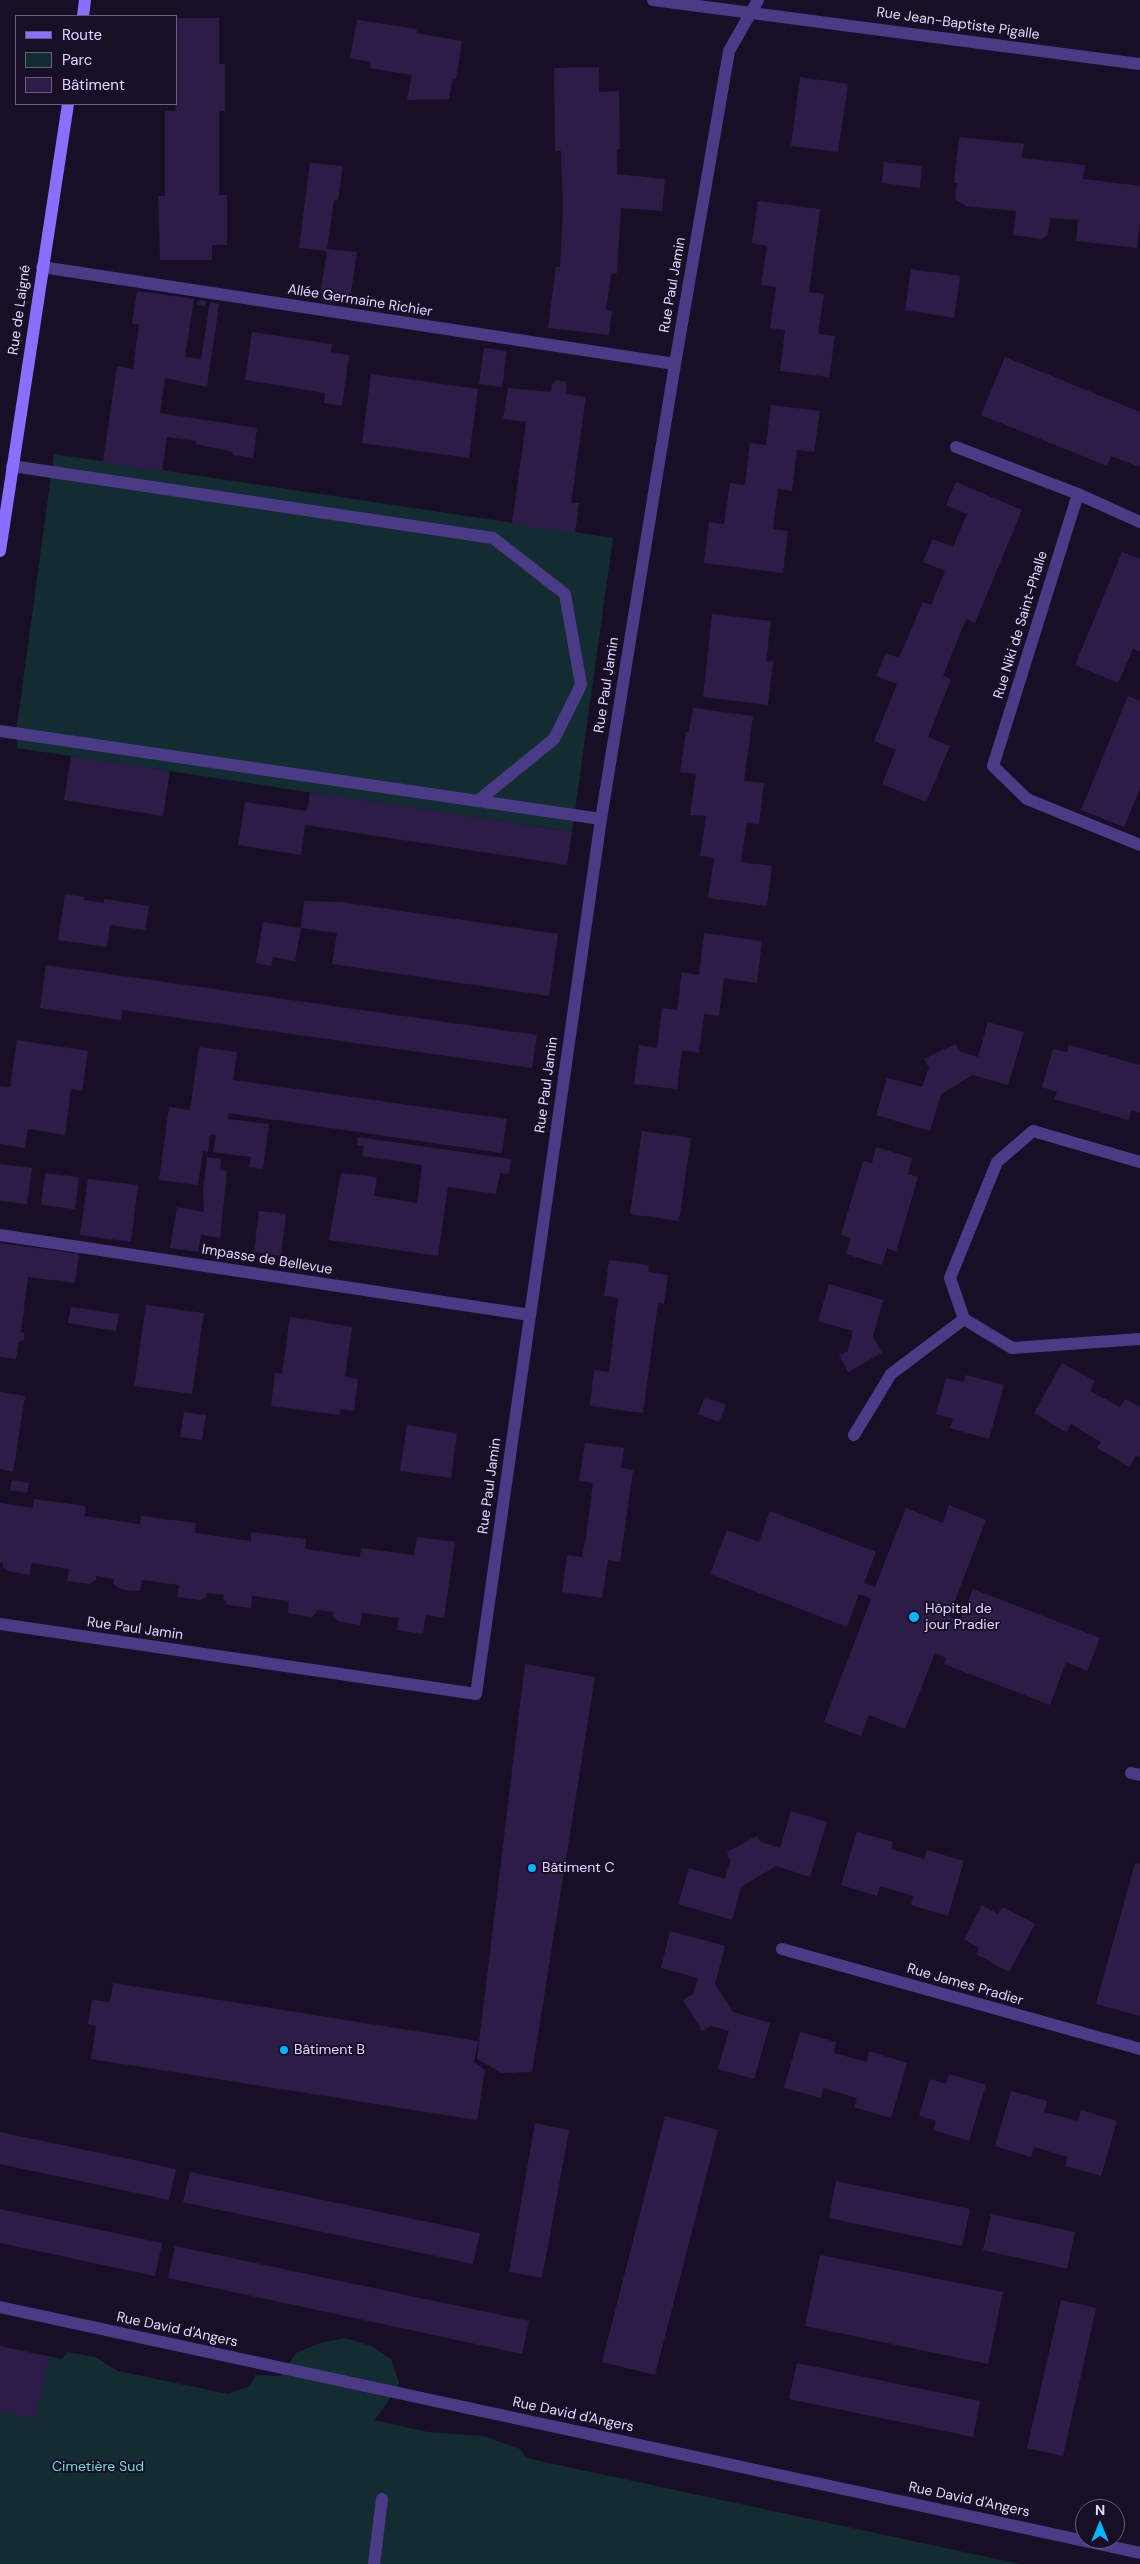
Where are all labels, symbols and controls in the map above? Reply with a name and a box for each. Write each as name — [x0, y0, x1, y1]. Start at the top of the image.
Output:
street label: Rue Jean-Baptiste Pigalle — [875, 4, 1041, 44]
legend — [15, 15, 178, 105]
text: Route — [62, 25, 102, 45]
text: Parc — [62, 50, 92, 70]
text: Bâtiment — [62, 75, 125, 95]
street label: Rue Paul Jamin — [656, 236, 690, 334]
street label: Rue de Laigné — [5, 264, 35, 356]
street label: Allée Germaine Richier — [286, 281, 434, 321]
street label: Rue Niki de Saint-Phalle — [990, 549, 1052, 701]
street label: Rue Paul Jamin — [591, 636, 623, 734]
street label: Rue Paul Jamin — [532, 1036, 562, 1134]
street label: Impasse de Bellevue — [201, 1241, 333, 1279]
street label: Rue Paul Jamin — [475, 1437, 505, 1535]
place label: Hôpital de jour Pradier — [925, 1601, 1000, 1634]
marker: Hôpital de jour Pradier — [907, 1610, 921, 1624]
street label: Rue Paul Jamin — [86, 1614, 184, 1644]
place label: Bâtiment C — [542, 1860, 614, 1876]
marker: Bâtiment C — [526, 1862, 538, 1874]
street label: Rue James Pradier — [905, 1960, 1025, 2010]
place label: Bâtiment B — [294, 2042, 365, 2058]
marker: Bâtiment B — [278, 2044, 290, 2056]
street label: Rue David d'Angers — [115, 2309, 239, 2351]
street label: Rue David d'Angers — [511, 2394, 635, 2436]
park label: Cimetière Sud — [52, 2459, 144, 2475]
street label: Rue David d'Angers — [907, 2479, 1031, 2521]
north arrow — [1075, 2499, 1125, 2549]
text: N — [1095, 2501, 1105, 2519]

